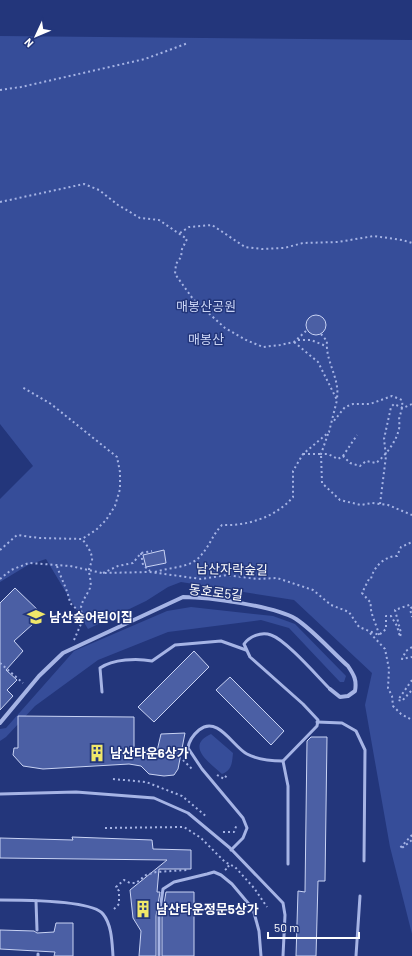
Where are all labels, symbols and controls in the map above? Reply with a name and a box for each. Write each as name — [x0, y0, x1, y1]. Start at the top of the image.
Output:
north arrow — [16, 16, 56, 56]
text: N — [21, 36, 36, 50]
park label: 매봉산공원 — [176, 298, 236, 314]
park label: 매봉산 — [188, 331, 224, 347]
street label: 남산자락숲길 — [196, 560, 268, 578]
street label: 동호로5길 — [188, 581, 244, 603]
school or university icon: 남산숲어린이집 — [26, 607, 46, 627]
place label: 남산숲어린이집 — [49, 609, 133, 625]
building icon: 남산타운6상가 — [87, 743, 107, 763]
place label: 남산타운6상가 — [110, 745, 189, 761]
building icon: 남산타운정문5상가 — [133, 899, 153, 919]
place label: 남산타운정문5상가 — [156, 901, 259, 917]
scale bar — [268, 914, 359, 940]
text: 50 m — [274, 920, 299, 934]

